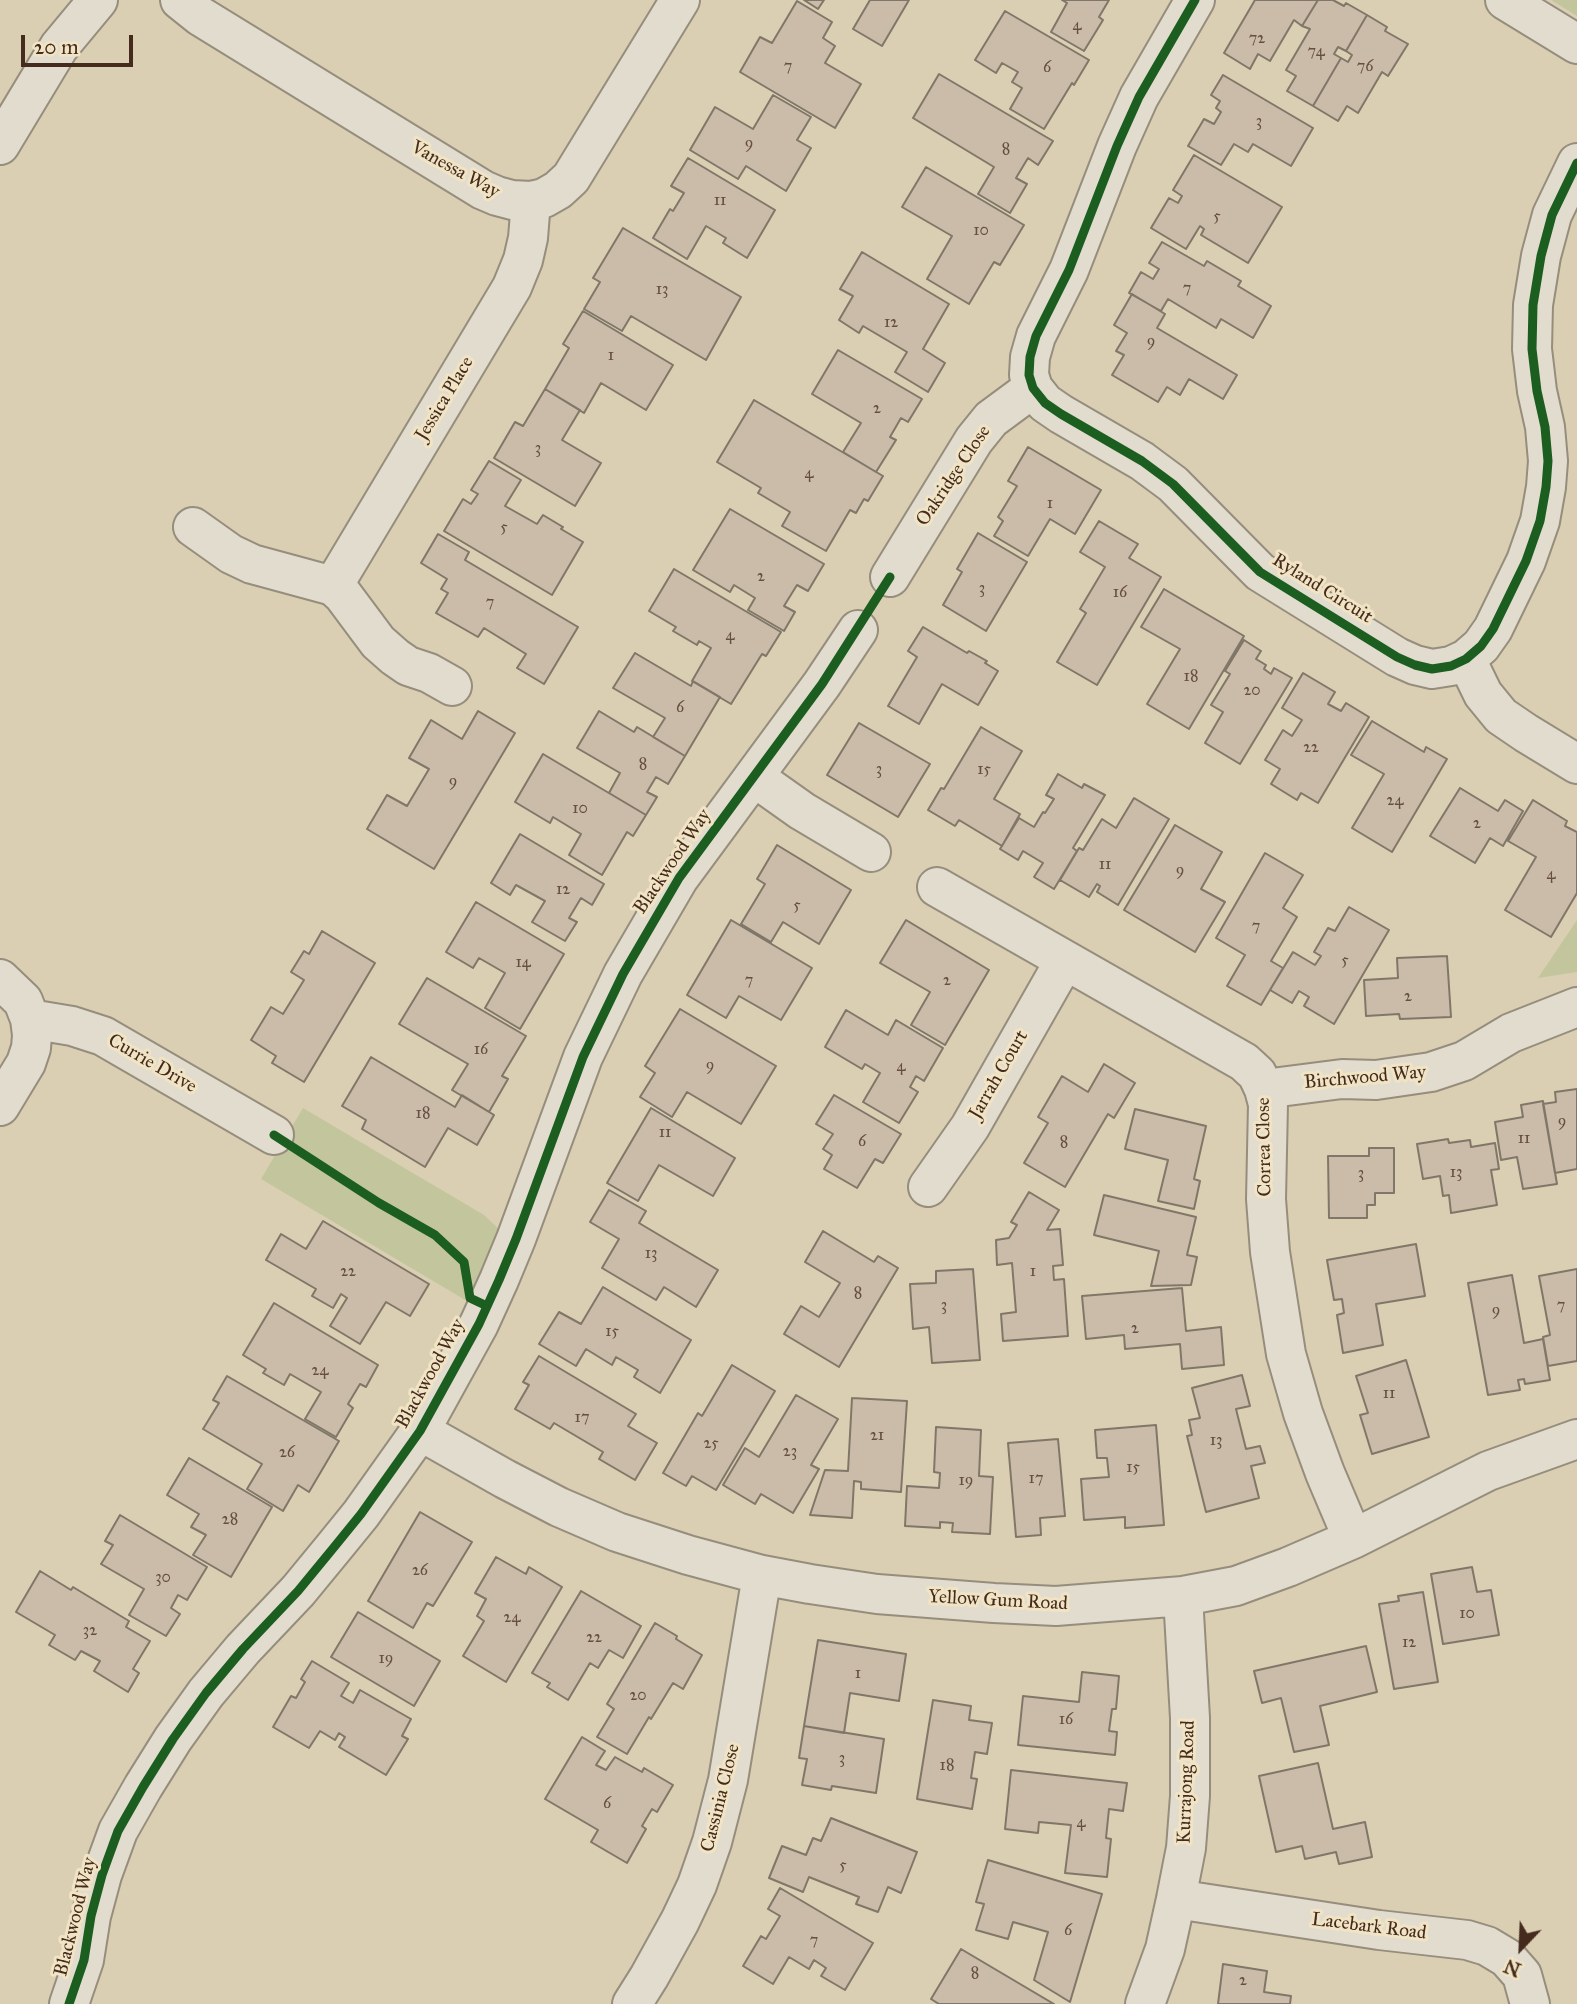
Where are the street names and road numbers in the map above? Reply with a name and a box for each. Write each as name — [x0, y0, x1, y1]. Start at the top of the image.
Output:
street label: Vanessa Way — [407, 136, 503, 204]
street label: Jessica Place — [411, 353, 479, 445]
street label: Oakridge Close — [912, 421, 996, 531]
street label: Ryland Circuit — [1268, 549, 1376, 629]
street label: Blackwood Way — [630, 805, 716, 919]
street label: Jarrah Court — [964, 1027, 1034, 1123]
street label: Currie Drive — [104, 1030, 200, 1098]
street label: Birchwood Way — [1303, 1061, 1427, 1095]
street label: Correa Close — [1253, 1097, 1277, 1197]
street label: Blackwood Way — [392, 1315, 470, 1433]
street label: Yellow Gum Road — [928, 1586, 1068, 1616]
street label: Kurrajong Road — [1173, 1720, 1201, 1844]
street label: Cassinia Close — [697, 1742, 745, 1854]
street label: Blackwood Way — [50, 1855, 102, 1979]
street label: Lacebark Road — [1310, 1909, 1428, 1945]

